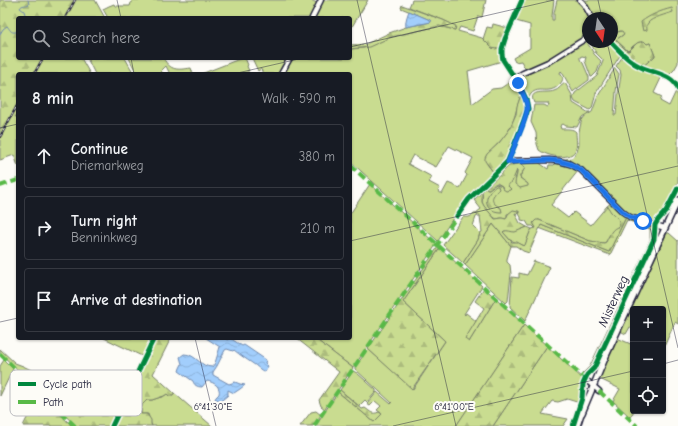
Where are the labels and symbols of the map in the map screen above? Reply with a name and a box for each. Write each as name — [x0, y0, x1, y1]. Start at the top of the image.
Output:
north arrow — [582, 12, 618, 48]
route end — [509, 74, 527, 92]
route start — [634, 212, 652, 230]
street label: Misterweg — [595, 273, 631, 329]
legend — [10, 370, 142, 416]
text: Cycle path — [43, 378, 92, 391]
text: Path — [43, 396, 64, 409]
text: 6°41'30"E — [194, 401, 232, 413]
text: 6°41'00"E — [434, 401, 474, 413]

